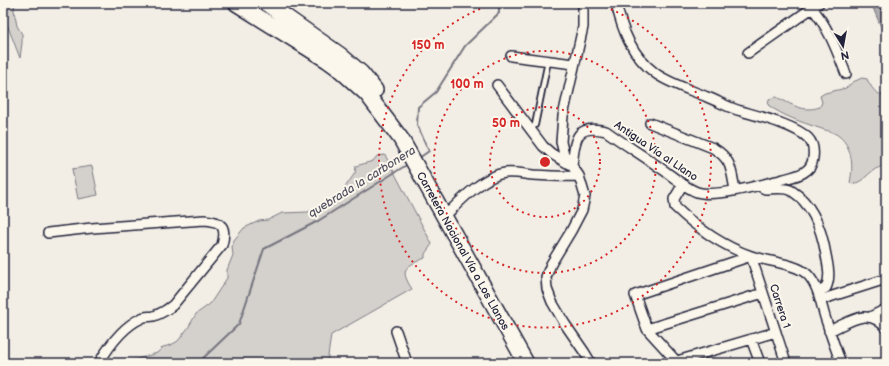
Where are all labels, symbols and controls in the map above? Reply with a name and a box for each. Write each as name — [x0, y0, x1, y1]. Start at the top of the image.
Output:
north arrow — [823, 26, 863, 66]
text: 150 m — [412, 38, 444, 53]
text: N — [840, 48, 850, 62]
text: 100 m — [450, 77, 484, 92]
text: 50 m — [492, 116, 520, 131]
street label: Antigua Vía al Llano — [612, 118, 700, 184]
water label: quebrada la carbonera — [305, 143, 419, 221]
centre of rings — [538, 155, 552, 169]
street label: Carretera Nacional Vía a Los Llanos — [414, 170, 512, 333]
street label: Carrera 1 — [767, 282, 793, 330]

